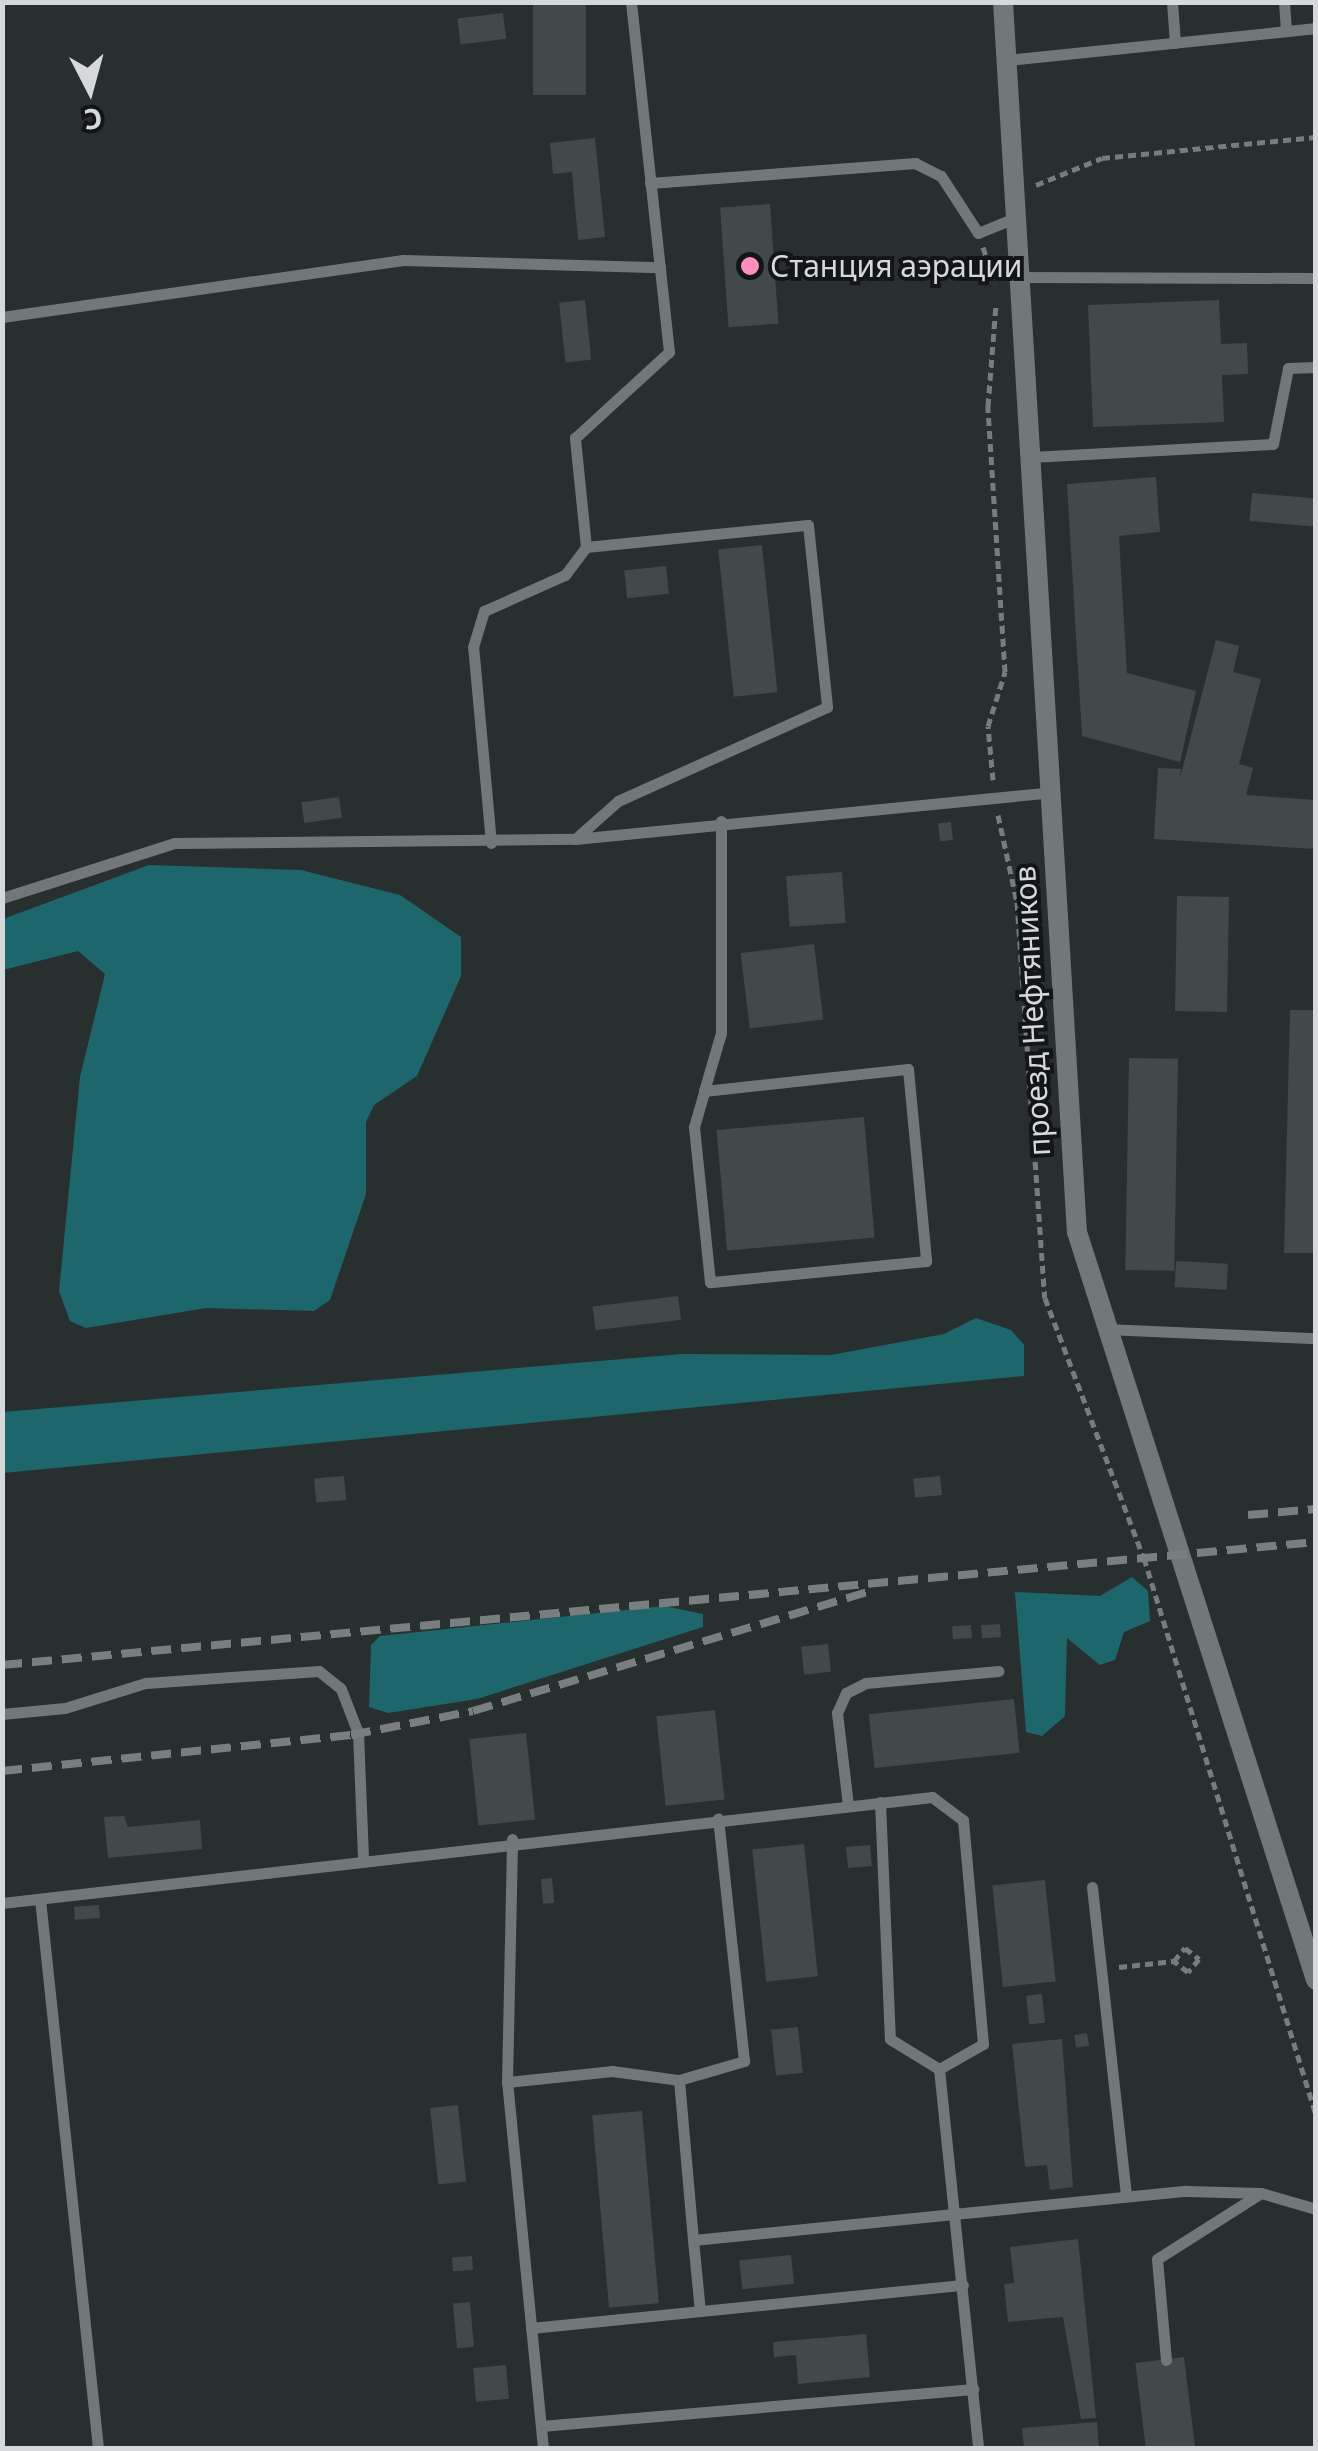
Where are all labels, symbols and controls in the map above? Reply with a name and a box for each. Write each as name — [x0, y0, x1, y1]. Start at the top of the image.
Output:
north arrow — [40, 40, 140, 140]
text: С — [82, 100, 104, 140]
place label: Станция аэрации — [770, 248, 1022, 284]
marker: Станция аэрации — [739, 255, 761, 277]
street label: проезд Нефтяников — [1006, 865, 1058, 1157]

